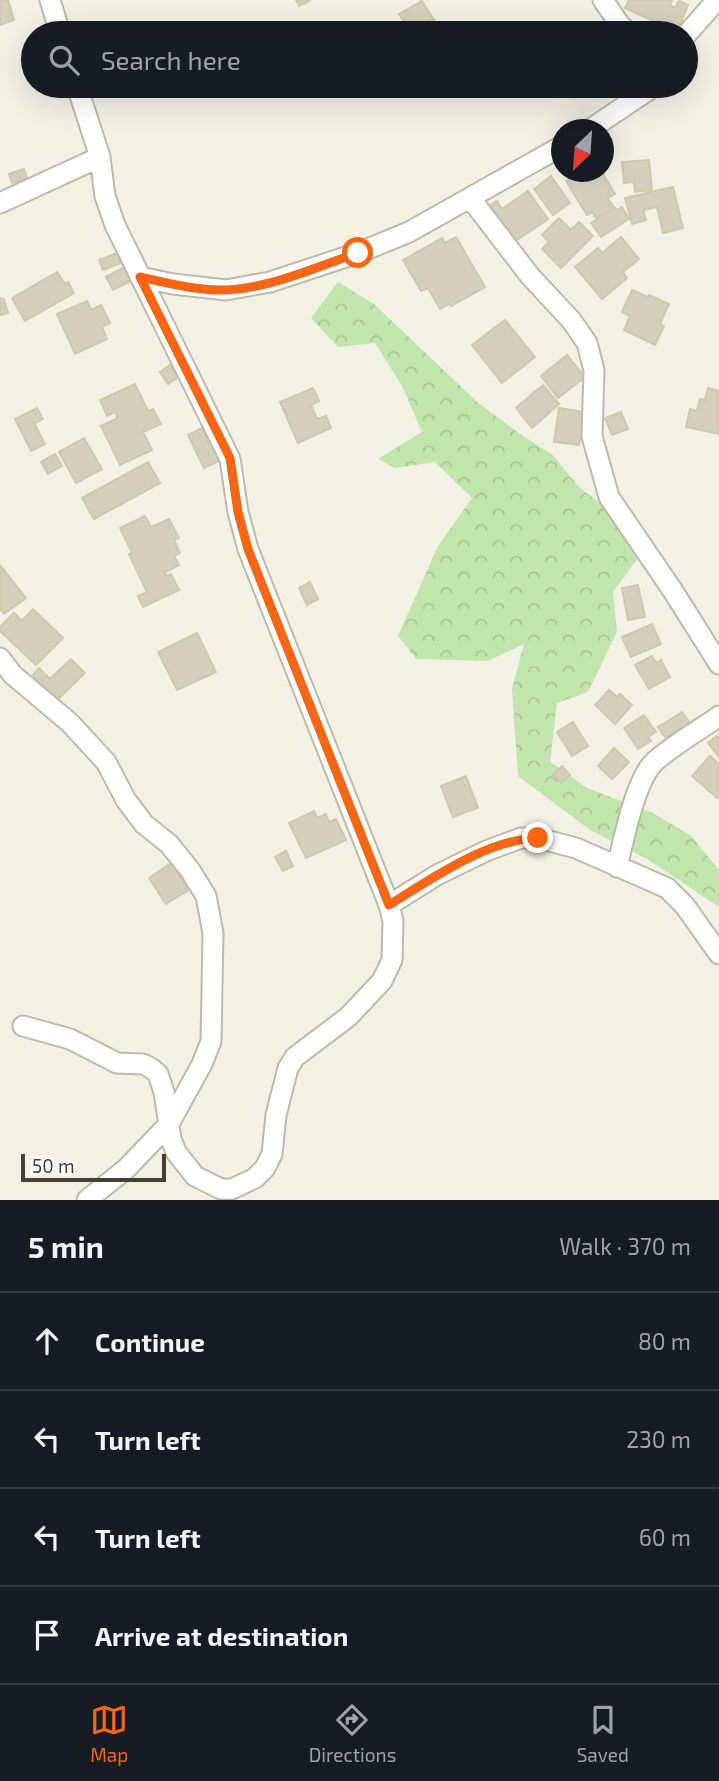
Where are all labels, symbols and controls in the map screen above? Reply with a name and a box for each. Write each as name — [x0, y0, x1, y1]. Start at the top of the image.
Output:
search box — [21, 21, 698, 98]
icon: search — [45, 41, 83, 79]
text: Search here — [101, 44, 241, 75]
north arrow — [551, 119, 614, 182]
route start — [342, 237, 373, 268]
route end — [522, 822, 553, 853]
scale bar — [21, 1151, 166, 1183]
text: 50 m — [32, 1154, 75, 1177]
text: 5 min — [28, 1228, 104, 1264]
text: Walk · 370 m — [559, 1232, 691, 1260]
icon: ahead — [28, 1322, 66, 1360]
text: Continue — [95, 1326, 205, 1357]
text: 80 m — [638, 1327, 691, 1355]
icon: left — [28, 1420, 66, 1458]
text: Turn left — [95, 1424, 201, 1455]
text: 230 m — [626, 1425, 691, 1453]
icon: left — [28, 1518, 66, 1556]
text: Turn left — [95, 1522, 201, 1553]
text: 60 m — [639, 1523, 691, 1551]
icon: arrive — [28, 1616, 66, 1654]
text: Arrive at destination — [95, 1620, 348, 1651]
tab: Map — [90, 1701, 128, 1766]
tab: Directions — [309, 1701, 396, 1766]
tab: Saved — [577, 1701, 629, 1766]

